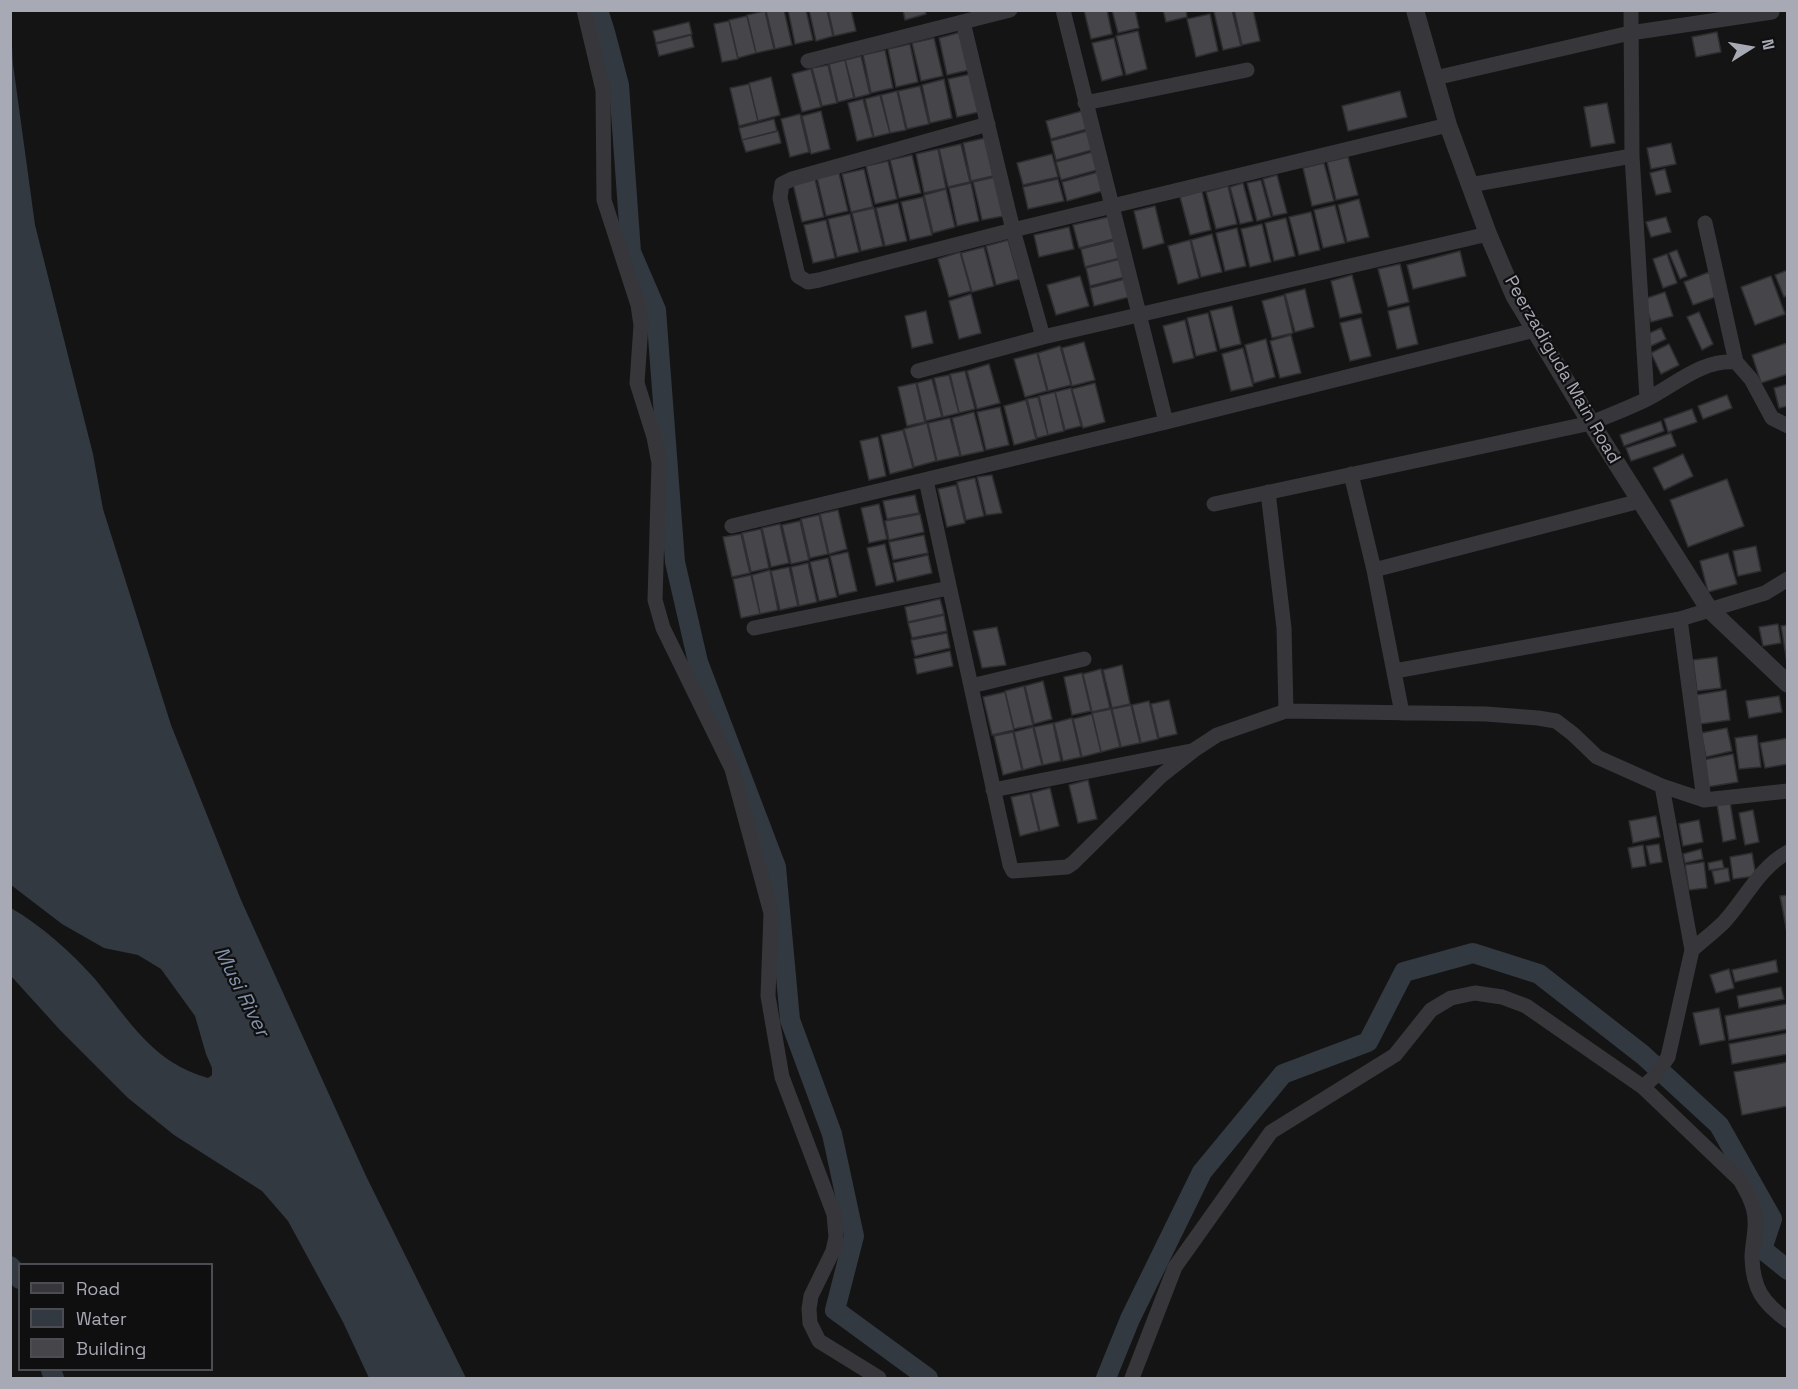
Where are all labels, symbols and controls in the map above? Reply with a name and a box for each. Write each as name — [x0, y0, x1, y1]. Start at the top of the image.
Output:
north arrow — [1720, 18, 1780, 78]
text: N — [1757, 37, 1779, 52]
street label: Peerzadiguda Main Road — [1499, 272, 1625, 468]
water label: Musi River — [208, 943, 274, 1041]
legend — [18, 1263, 213, 1371]
text: Road — [76, 1277, 120, 1300]
text: Water — [76, 1307, 127, 1330]
text: Building — [76, 1337, 146, 1360]

